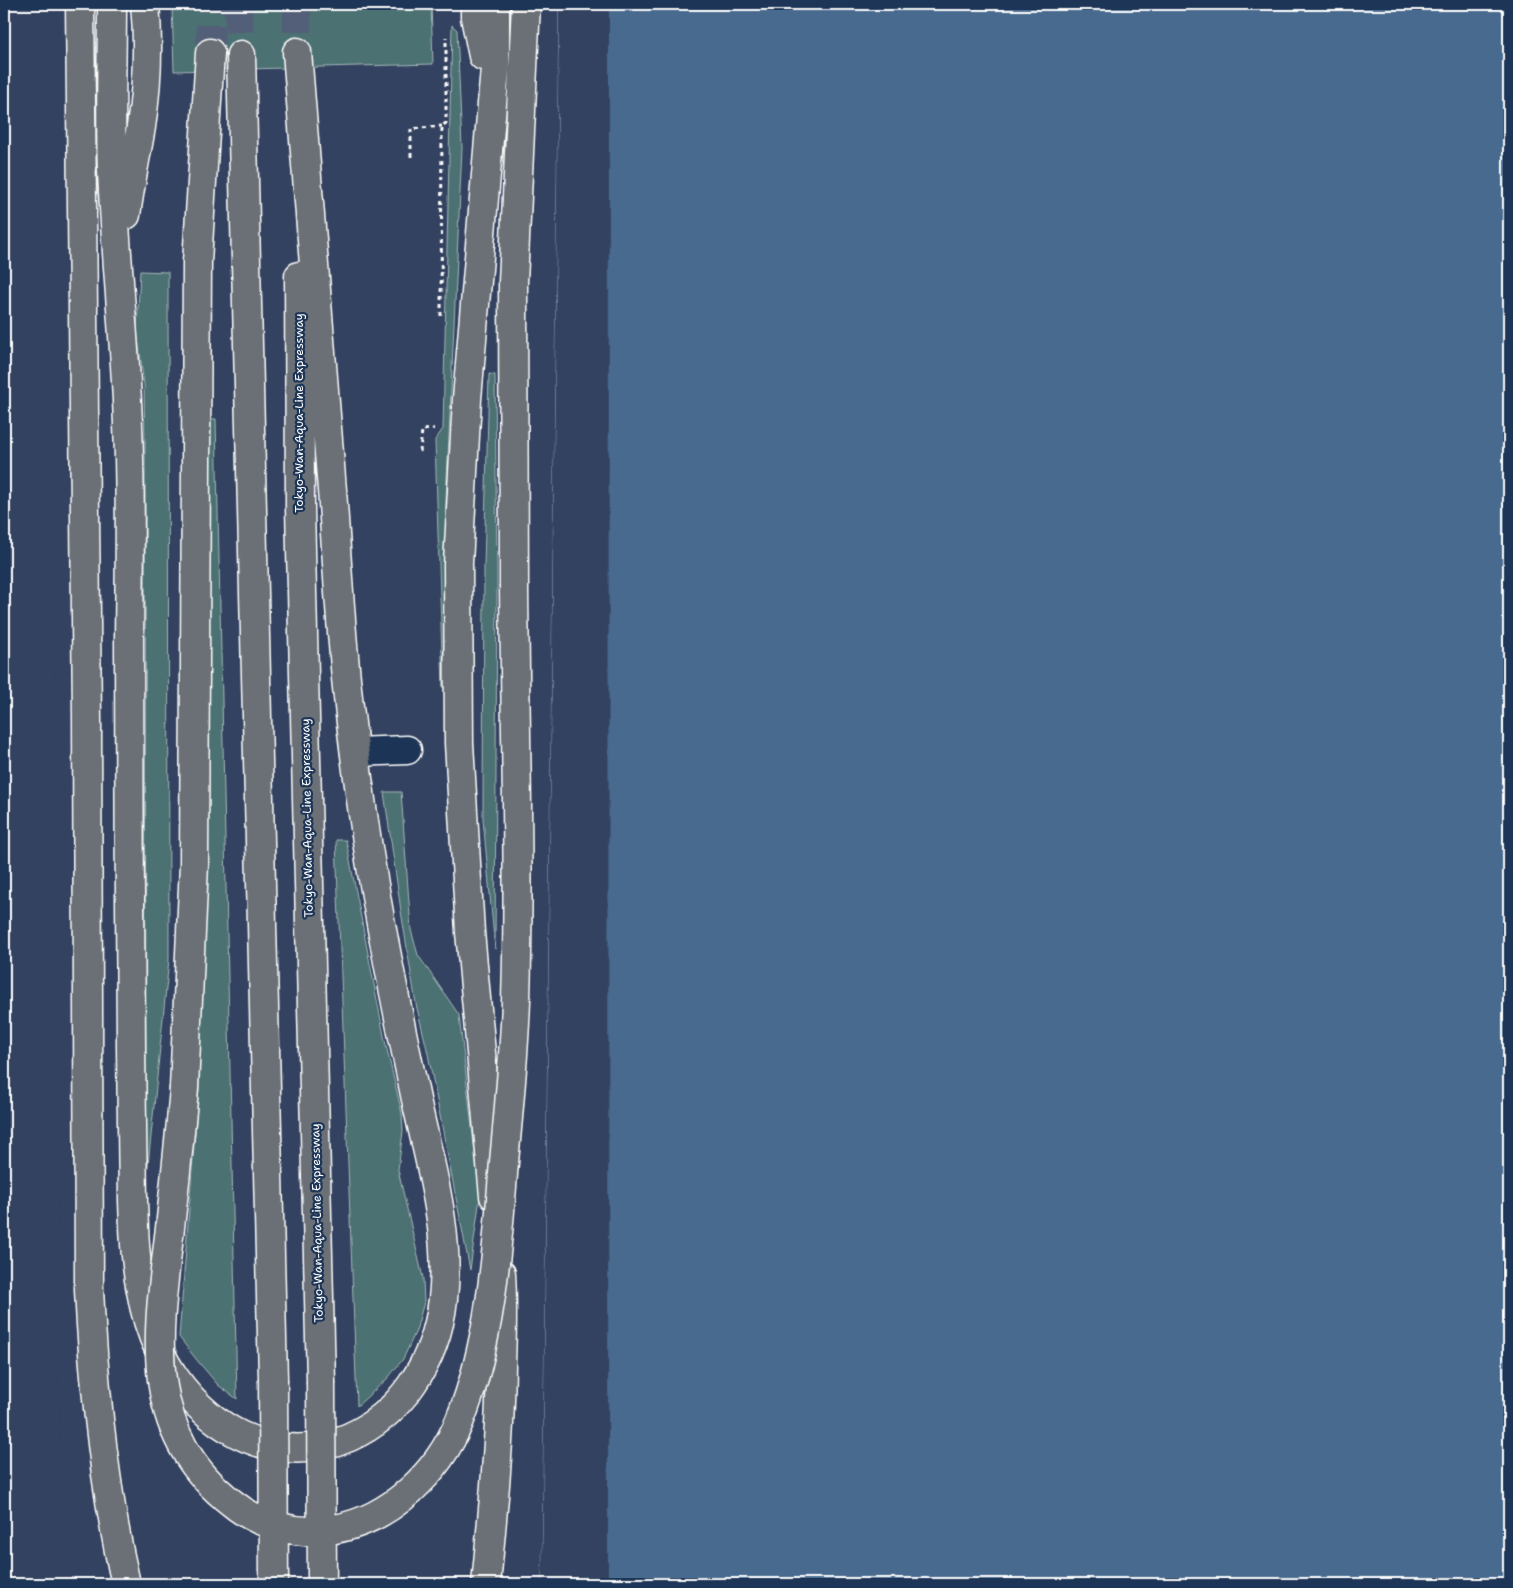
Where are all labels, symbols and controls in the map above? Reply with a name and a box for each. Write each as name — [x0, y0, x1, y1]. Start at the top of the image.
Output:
street label: Tokyo-Wan-Aqua-Line Expressway — [291, 313, 307, 513]
street label: Tokyo-Wan-Aqua-Line Expressway — [297, 718, 317, 918]
street label: Tokyo-Wan-Aqua-Line Expressway — [307, 1123, 327, 1323]

